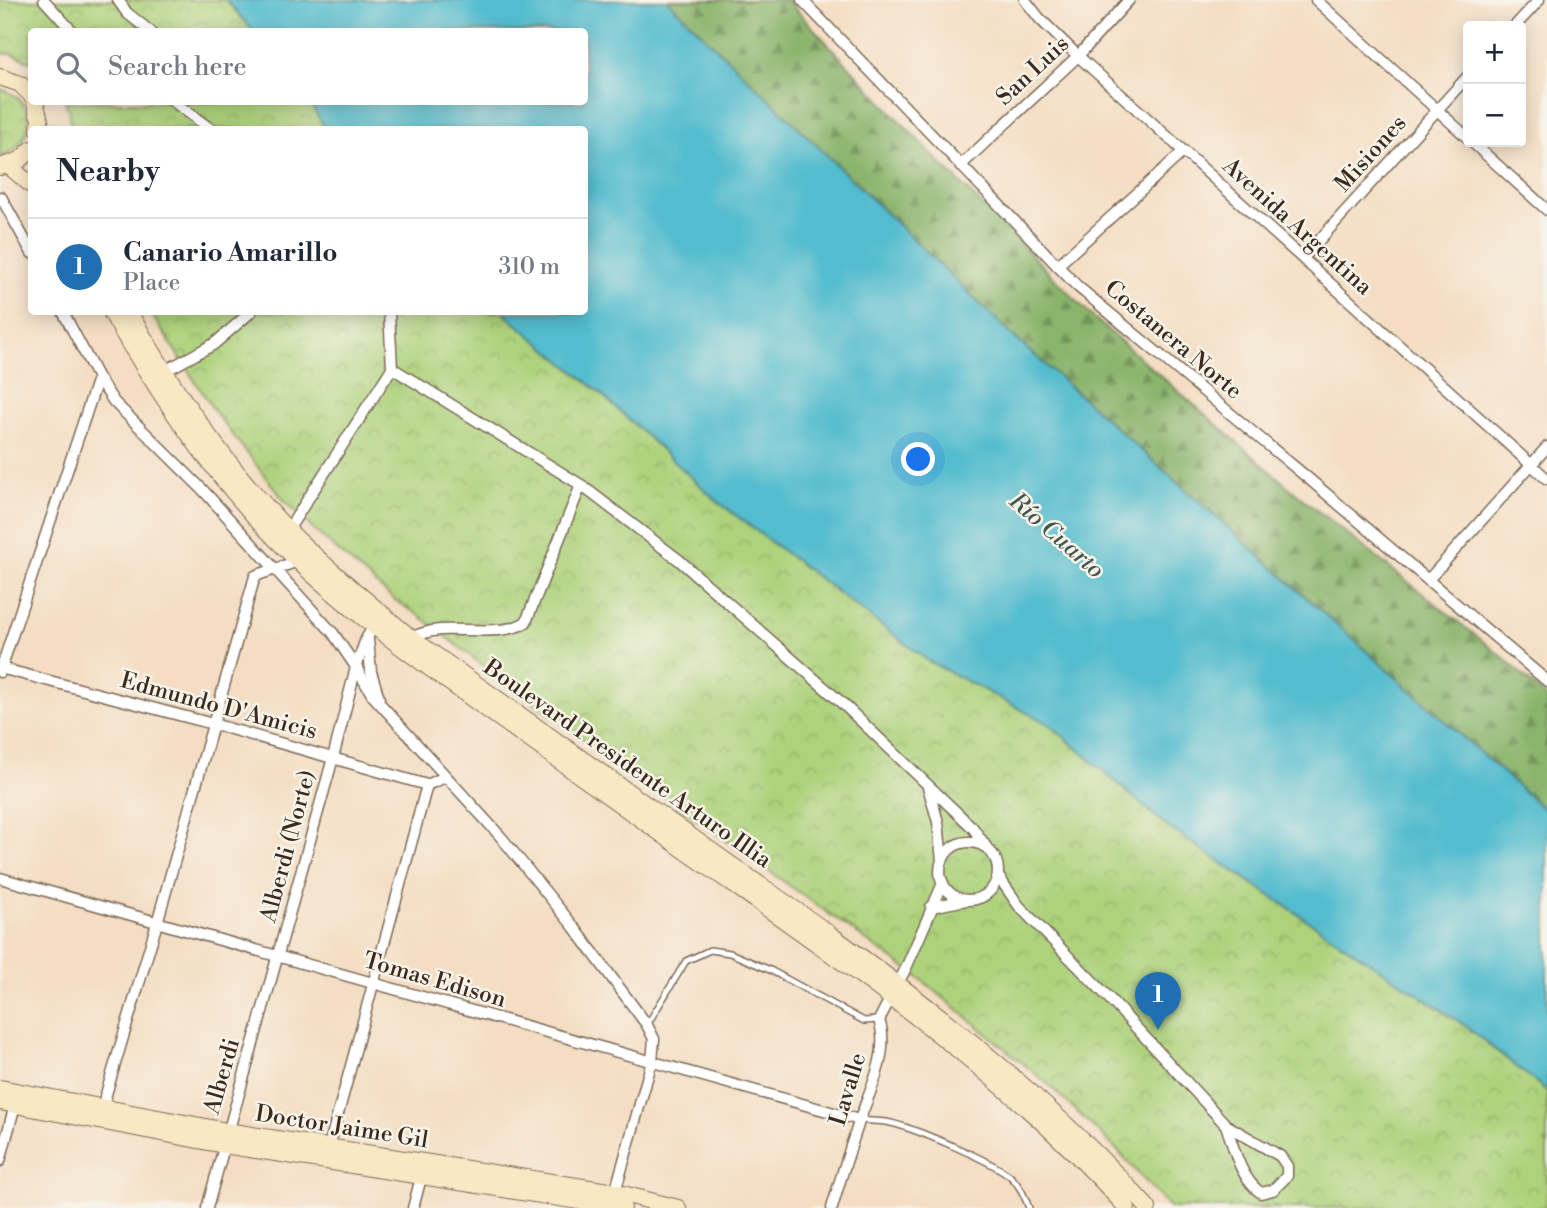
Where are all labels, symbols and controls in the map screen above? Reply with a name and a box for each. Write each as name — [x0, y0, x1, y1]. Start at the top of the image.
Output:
map controls — [1463, 21, 1526, 147]
button: + — [1463, 21, 1526, 84]
search box — [28, 28, 588, 105]
street label: San Luis — [990, 30, 1075, 111]
icon: search — [52, 48, 90, 86]
text: Search here — [108, 51, 247, 83]
button: − — [1463, 84, 1526, 147]
street label: Misiones — [1329, 109, 1413, 198]
street label: Avenida Argentina — [1216, 152, 1378, 302]
text: Nearby — [56, 153, 160, 191]
text: Canario Amarillo — [123, 237, 338, 269]
text: 1 — [73, 253, 85, 281]
text: 310 m — [499, 253, 560, 281]
text: Place — [123, 269, 180, 297]
street label: Costanera Norte — [1099, 274, 1248, 405]
your location — [901, 442, 935, 476]
water label: Río Cuarto — [1002, 486, 1110, 585]
street label: Boulevard Presidente Arturo Illia — [477, 653, 777, 874]
street label: Edmundo D'Amicis — [117, 666, 320, 746]
street label: Alberdi (Norte) — [254, 767, 322, 926]
street label: Tomas Edison — [360, 946, 509, 1014]
pin: 1 — [1135, 972, 1181, 1030]
street label: Alberdi — [198, 1035, 246, 1118]
street label: Lavalle — [824, 1049, 872, 1129]
street label: Doctor Jaime Gil — [253, 1099, 430, 1155]

